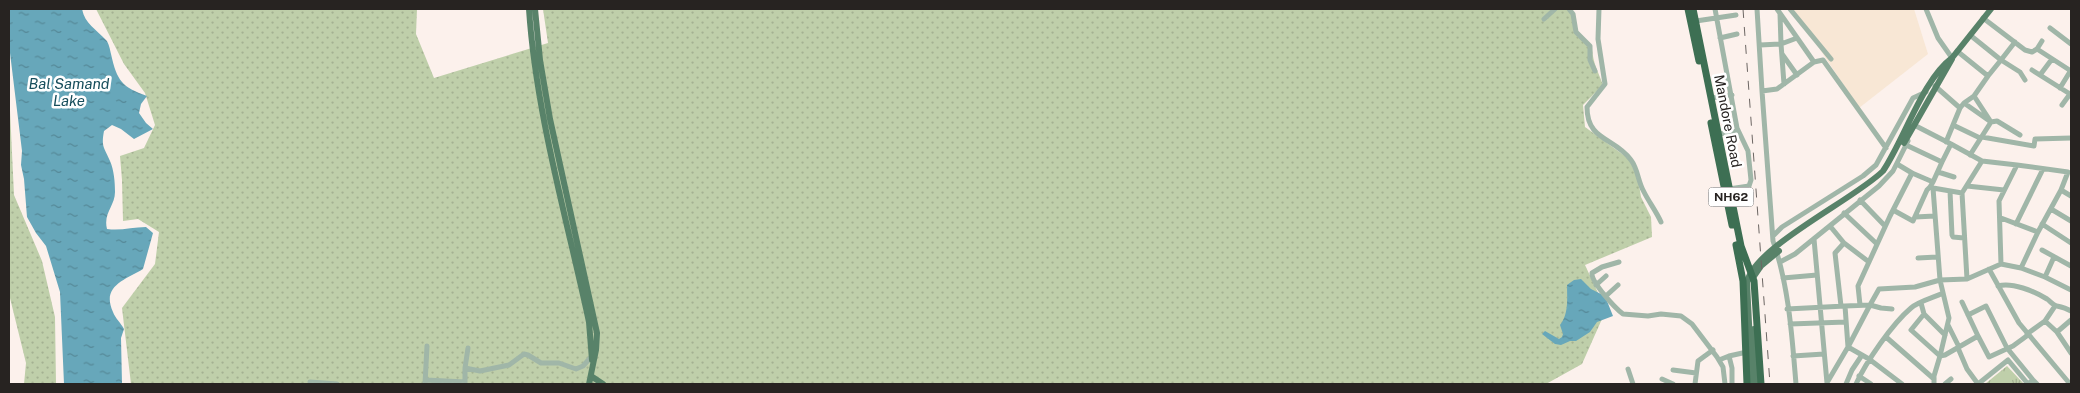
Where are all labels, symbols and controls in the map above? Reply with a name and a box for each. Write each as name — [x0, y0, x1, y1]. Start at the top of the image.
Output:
street label: Mandore Road — [1711, 73, 1745, 169]
water label: Bal Samand Lake — [29, 75, 110, 109]
road number: NH62 — [1708, 188, 1754, 206]

